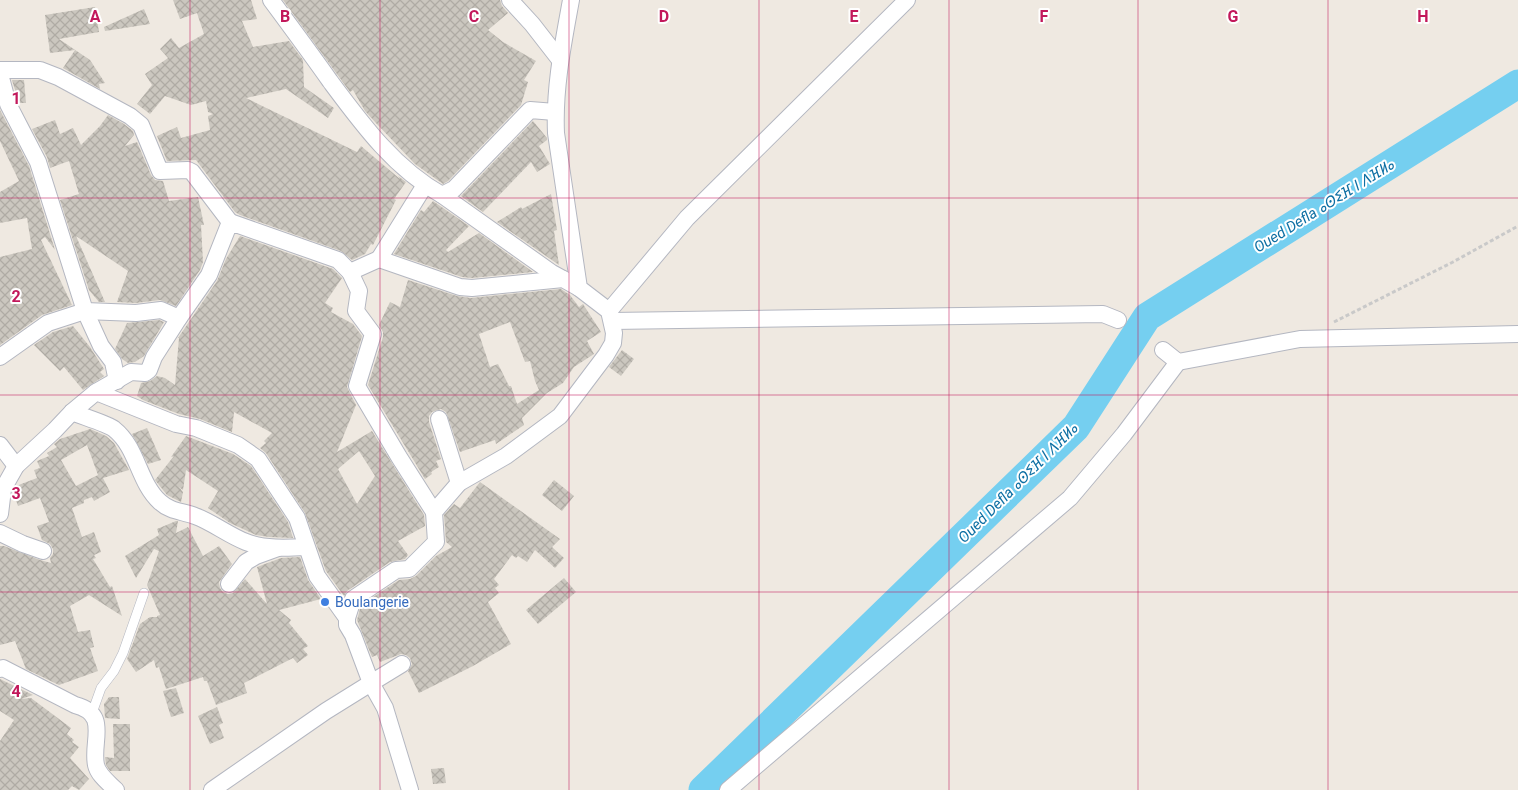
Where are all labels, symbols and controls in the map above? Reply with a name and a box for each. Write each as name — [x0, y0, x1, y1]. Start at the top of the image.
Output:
text: A — [90, 7, 101, 26]
text: B — [280, 7, 290, 26]
text: C — [469, 7, 479, 26]
text: D — [659, 7, 669, 26]
text: E — [850, 7, 859, 26]
text: F — [1040, 7, 1049, 26]
text: G — [1228, 7, 1239, 26]
text: H — [1417, 7, 1429, 26]
text: 1 — [11, 89, 21, 108]
water label: Oued Defla ⴰⵙⵉⴼ ⵏ ⴷⴼⵍⴰ — [1251, 155, 1398, 257]
text: 2 — [11, 287, 21, 306]
water label: Oued Defla ⴰⵙⵉⴼ ⵏ ⴷⴼⵍⴰ — [954, 419, 1082, 547]
text: 3 — [11, 484, 21, 503]
place label: Boulangerie — [335, 594, 409, 610]
marker: Boulangerie — [319, 596, 331, 608]
text: 4 — [11, 682, 21, 701]

